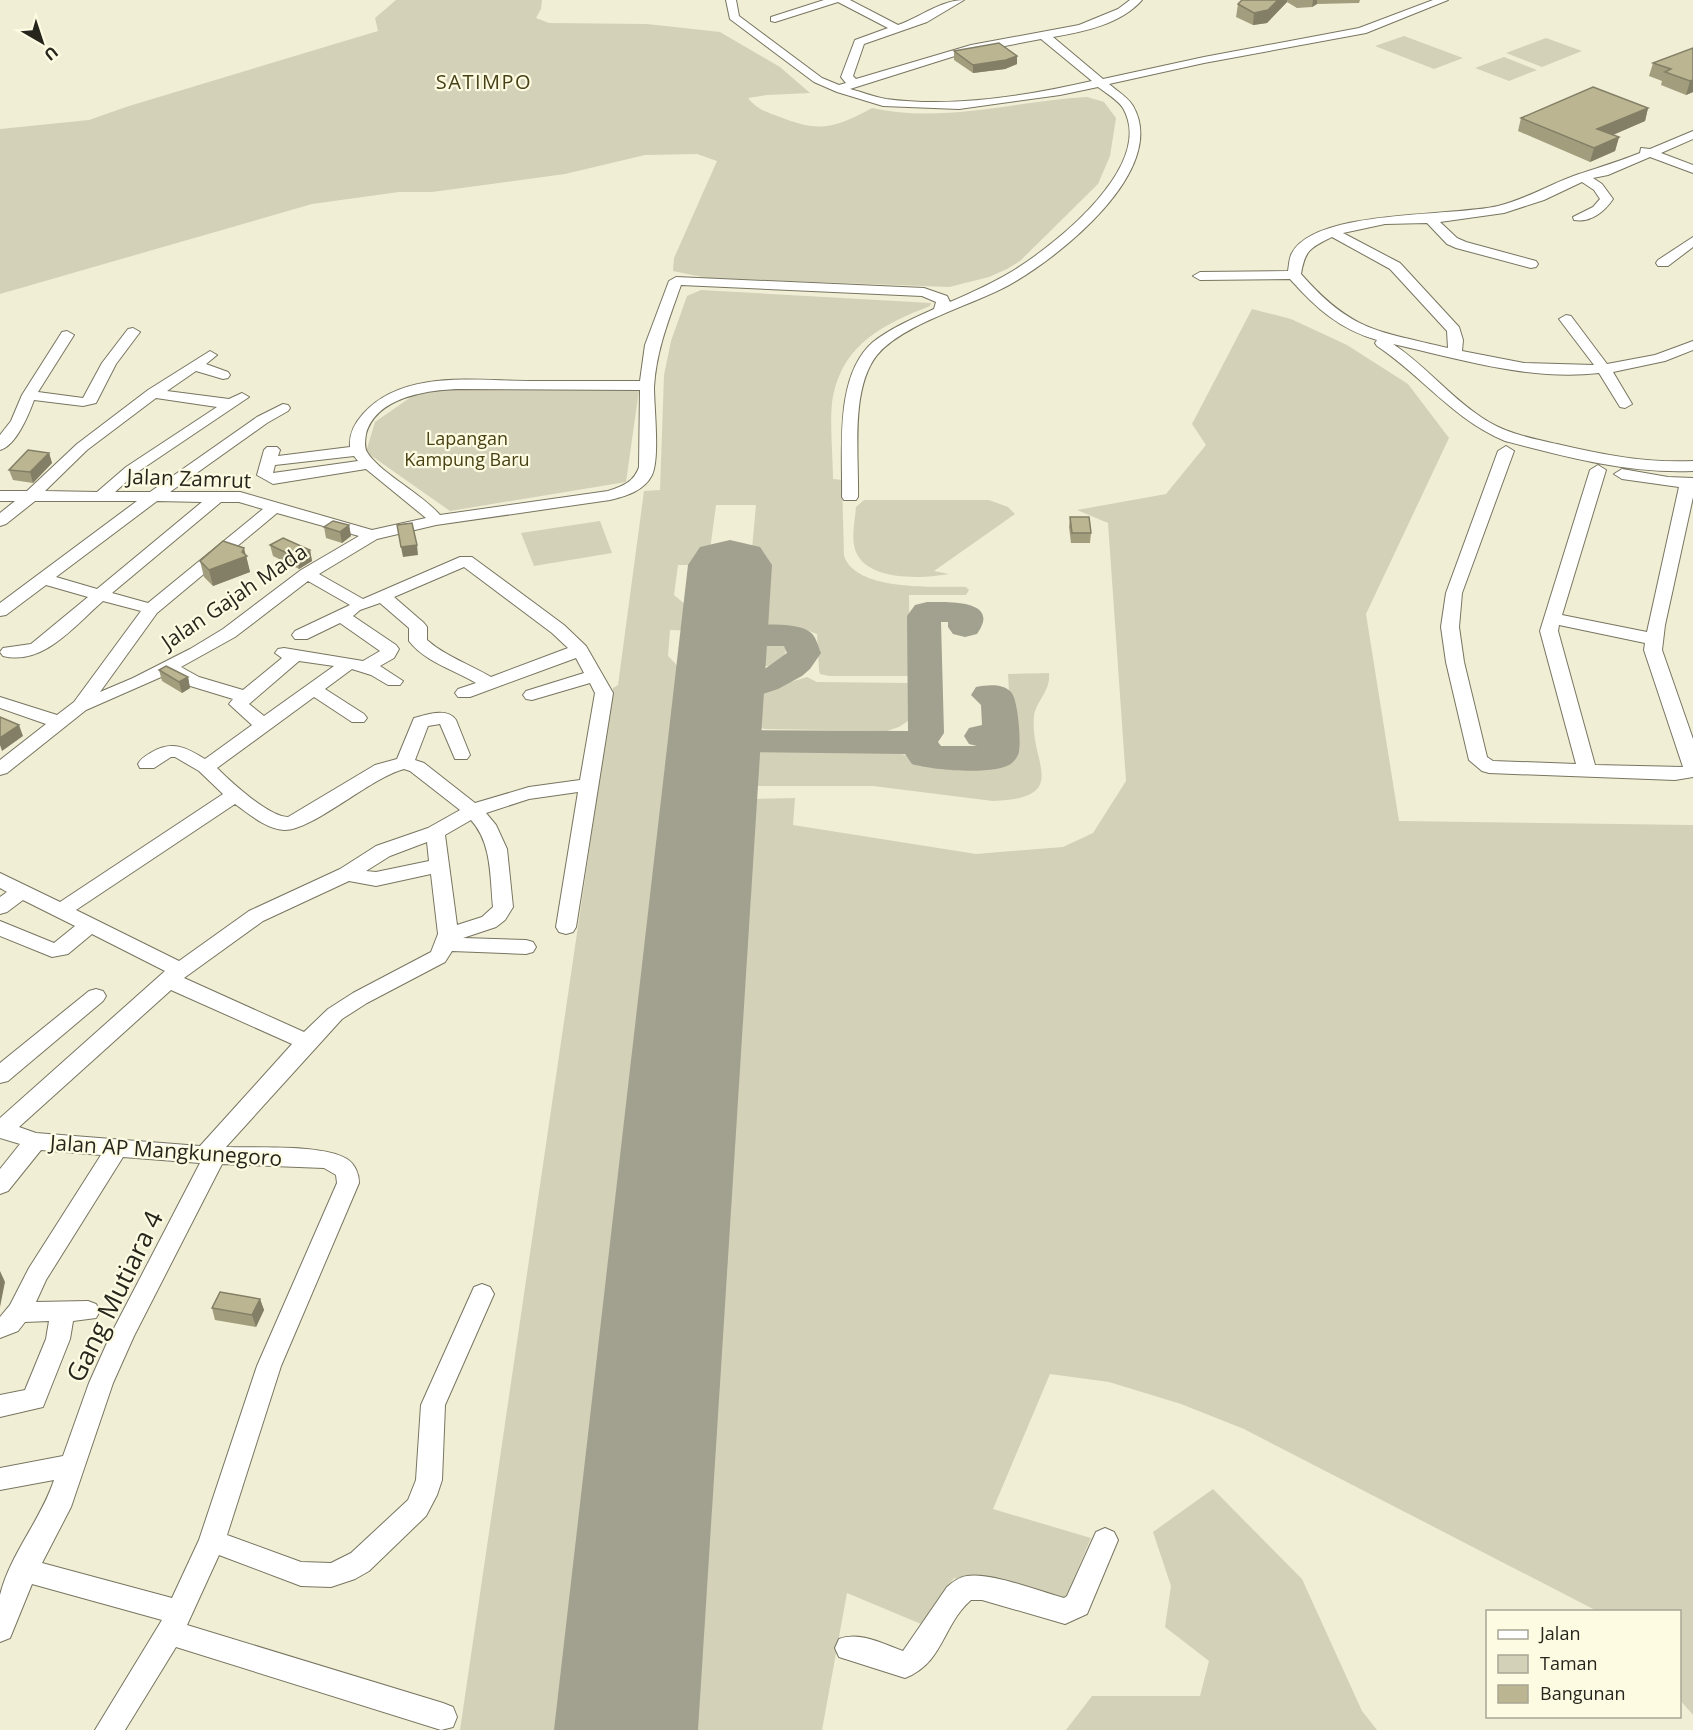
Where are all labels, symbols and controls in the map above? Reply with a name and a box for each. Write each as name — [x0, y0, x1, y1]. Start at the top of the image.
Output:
north arrow — [12, 12, 72, 72]
text: U — [40, 41, 63, 66]
district label: SATIMPO — [436, 68, 532, 95]
park label: Lapangan Kampung Baru — [404, 426, 530, 471]
street label: Jalan Zamrut — [124, 462, 252, 494]
street label: Jalan Gajah Mada — [154, 537, 312, 656]
street label: Jalan AP Mangkunegoro — [47, 1128, 283, 1172]
street label: Gang Mutiara 4 — [57, 1204, 171, 1388]
legend — [1486, 1610, 1681, 1718]
text: Jalan — [1538, 1621, 1580, 1645]
text: Taman — [1540, 1651, 1598, 1675]
text: Bangunan — [1540, 1681, 1626, 1705]

